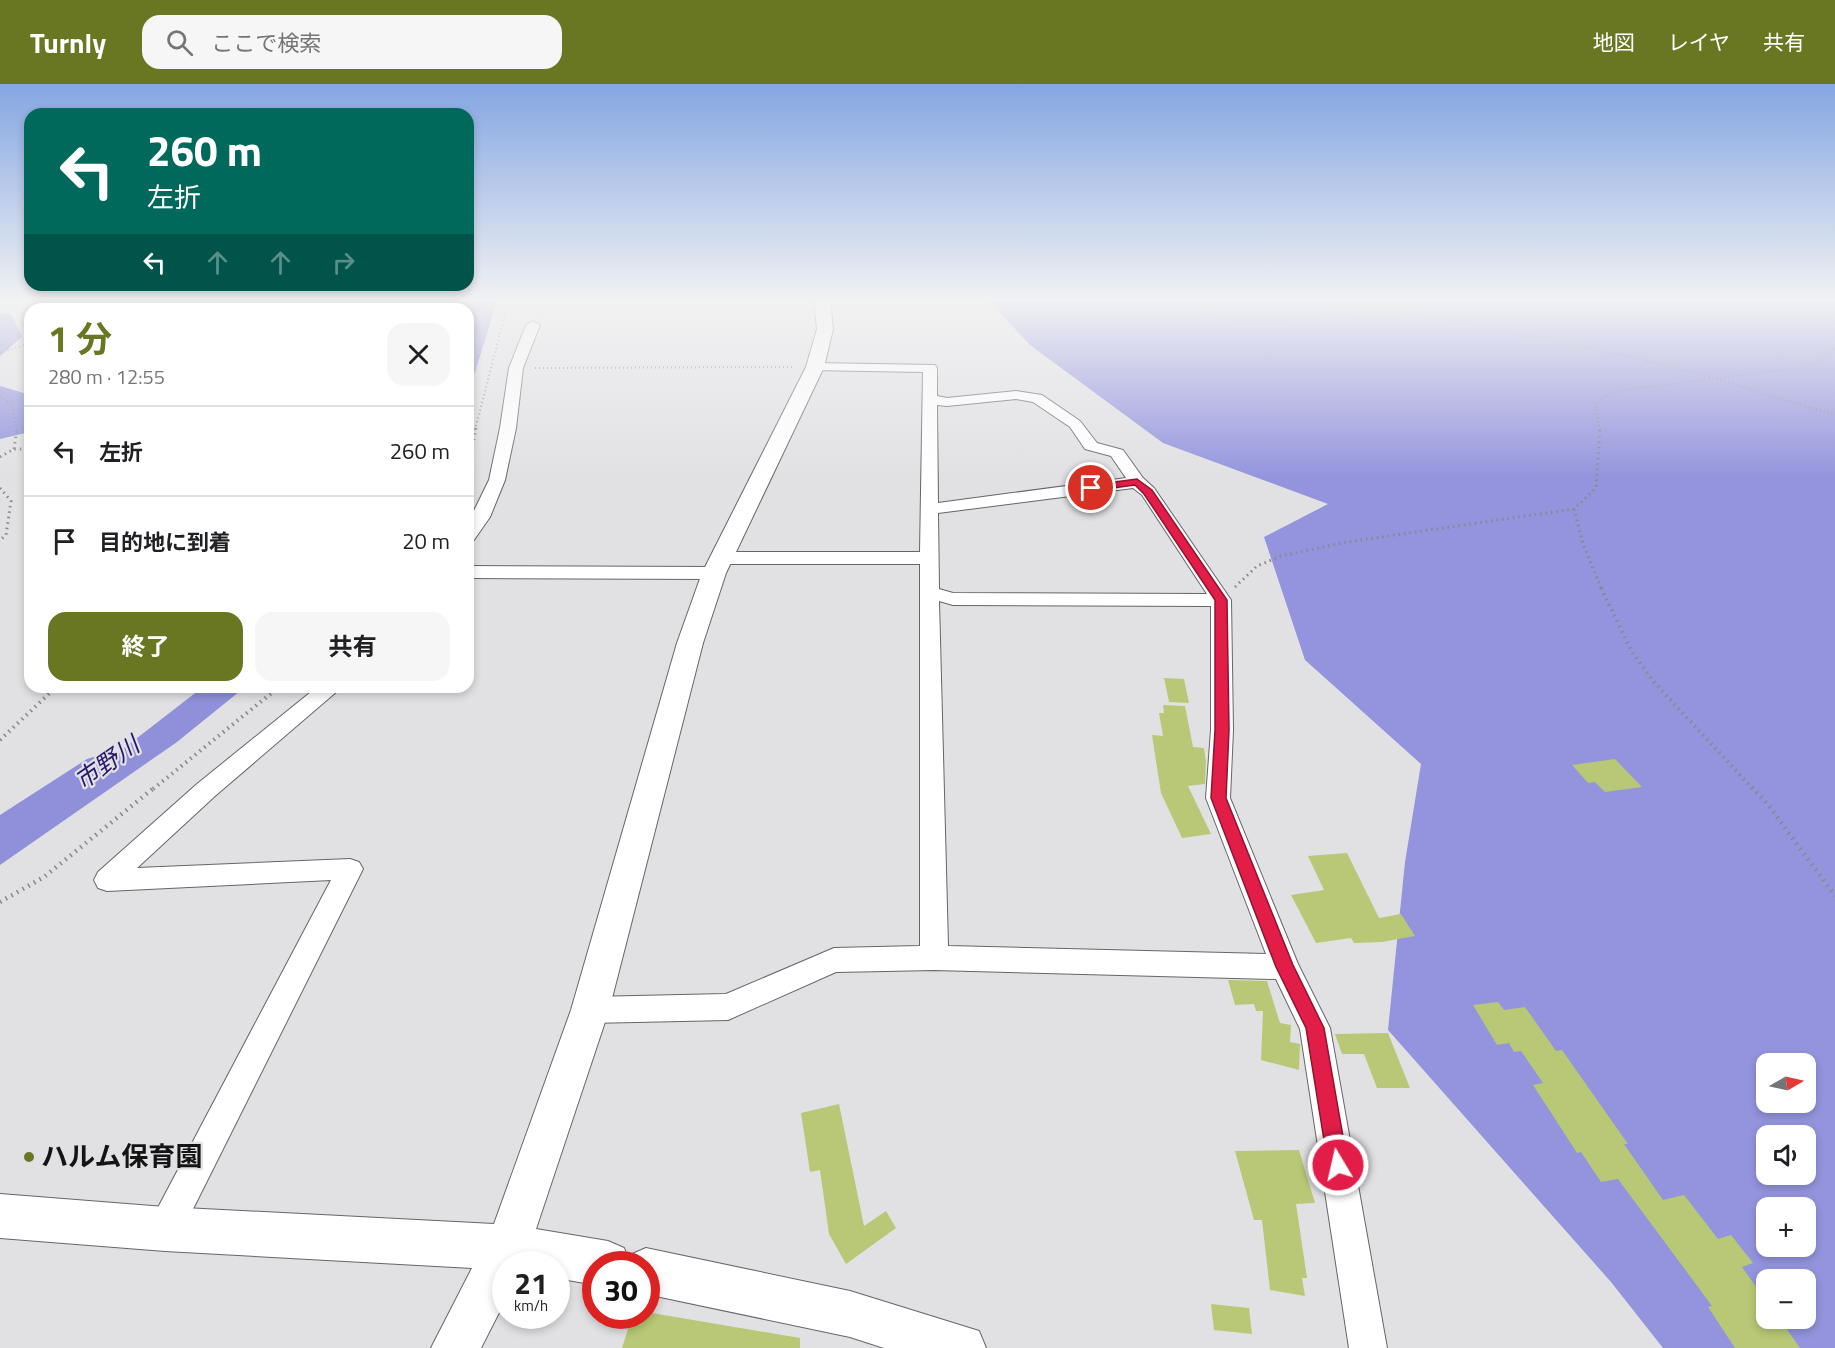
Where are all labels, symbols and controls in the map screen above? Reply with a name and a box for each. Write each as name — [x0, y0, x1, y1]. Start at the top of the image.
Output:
search box — [142, 15, 562, 69]
text: Turnly — [30, 21, 106, 64]
icon: search — [163, 26, 196, 59]
text: ここで検索 — [211, 26, 321, 60]
text: 地図 — [1593, 26, 1635, 58]
text: レイヤ — [1668, 26, 1730, 58]
text: 共有 — [1763, 26, 1805, 58]
text: 260 m — [147, 118, 262, 182]
icon: left — [48, 132, 126, 210]
text: 左折 — [147, 176, 201, 217]
icon: left — [138, 246, 171, 279]
icon: ahead — [201, 246, 234, 279]
icon: ahead — [264, 246, 297, 279]
icon: right — [327, 246, 360, 279]
text: 1 分 — [48, 311, 112, 366]
button: close — [387, 323, 450, 386]
text: 280 m · 12:55 — [48, 361, 165, 392]
text: 260 m — [390, 434, 450, 468]
icon: left — [48, 435, 81, 468]
text: 左折 — [99, 435, 143, 469]
pin — [1065, 462, 1116, 513]
icon: arrive — [1074, 471, 1107, 504]
text: 20 m — [402, 524, 450, 558]
icon: arrive — [48, 525, 81, 558]
text: 目的地に到着 — [99, 525, 231, 559]
button: 終了 — [48, 612, 243, 681]
button: 共有 — [255, 612, 450, 681]
water label: 市野川 — [67, 725, 149, 798]
north arrow — [1756, 1053, 1816, 1113]
map controls — [1756, 1053, 1816, 1329]
button: sound — [1756, 1125, 1816, 1185]
position arrow — [1306, 1133, 1370, 1197]
place label: ハルム保育園 — [41, 1135, 202, 1176]
marker: ハルム保育園 — [22, 1150, 36, 1164]
button: + — [1756, 1197, 1816, 1257]
speed limit sign: 30 — [582, 1251, 660, 1329]
text: 21 — [514, 1260, 548, 1306]
button: − — [1756, 1269, 1816, 1329]
text: km/h — [514, 1294, 548, 1317]

